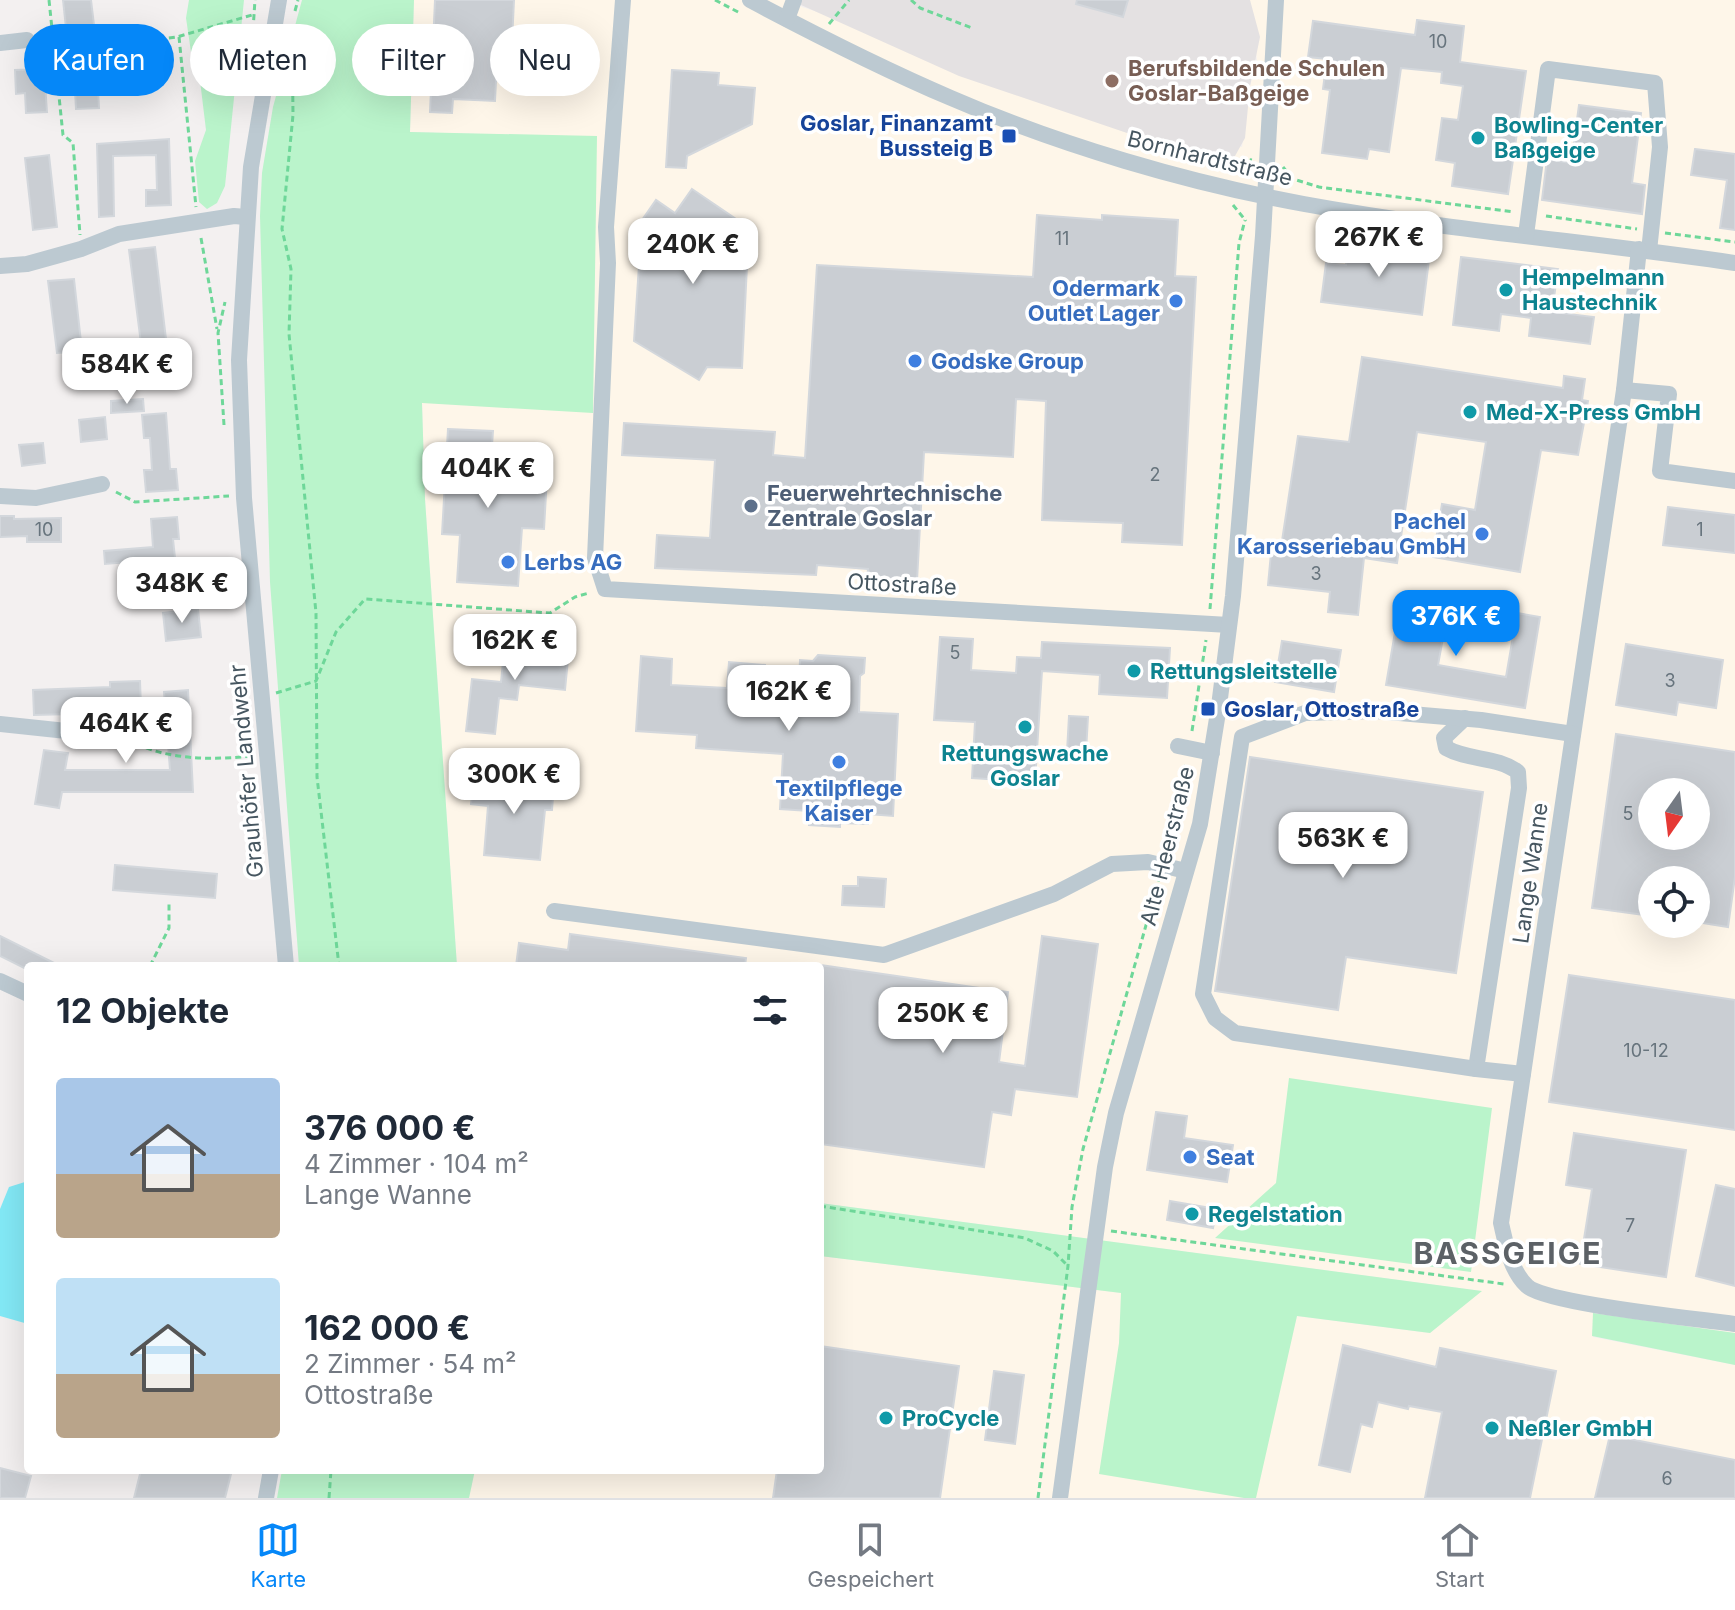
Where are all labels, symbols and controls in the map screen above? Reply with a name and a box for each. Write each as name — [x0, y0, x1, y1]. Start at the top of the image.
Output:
chip: Kaufen — [24, 24, 174, 96]
chip: Mieten — [190, 24, 336, 96]
chip: Filter — [352, 24, 474, 96]
chip: Neu — [490, 24, 600, 96]
house number: 10 — [1429, 31, 1447, 52]
place label: Berufsbildende Schulen Goslar-Baßgeige — [1128, 55, 1385, 106]
marker: Berufsbildende Schulen Goslar-Baßgeige — [1103, 72, 1121, 90]
place label: Goslar, Finanzamt Bussteig B — [800, 110, 993, 161]
place label: Bowling-Center Baßgeige — [1494, 112, 1663, 163]
street label: Bornhardtstraße — [1125, 125, 1295, 191]
marker: Goslar, Finanzamt Bussteig B — [1000, 127, 1018, 145]
marker: Bowling-Center Baßgeige — [1469, 129, 1487, 147]
pin: 267K € — [1314, 211, 1444, 279]
pin: 240K € — [628, 218, 758, 286]
text: 267K € — [1333, 221, 1425, 252]
text: 240K € — [646, 228, 740, 259]
house number: 11 — [1055, 228, 1069, 249]
place label: Hempelmann Haustechnik — [1522, 264, 1665, 315]
place label: Odermark Outlet Lager — [1028, 275, 1160, 326]
marker: Hempelmann Haustechnik — [1497, 281, 1515, 299]
marker: Odermark Outlet Lager — [1167, 292, 1185, 310]
pin: 584K € — [62, 338, 192, 406]
text: 584K € — [80, 348, 174, 379]
place label: Godske Group — [931, 348, 1084, 374]
marker: Godske Group — [906, 352, 924, 370]
place label: Med-X-Press GmbH — [1486, 399, 1701, 425]
marker: Med-X-Press GmbH — [1461, 403, 1479, 421]
pin: 404K € — [423, 442, 553, 510]
text: 404K € — [440, 452, 536, 483]
house number: 2 — [1150, 464, 1160, 485]
place label: Feuerwehrtechnische Zentrale Goslar — [767, 480, 1002, 531]
marker: Feuerwehrtechnische Zentrale Goslar — [742, 497, 760, 515]
place label: Pachel Karosseriebau GmbH — [1237, 508, 1466, 559]
house number: 10 — [35, 519, 53, 540]
house number: 1 — [1696, 519, 1704, 540]
marker: Pachel Karosseriebau GmbH — [1473, 525, 1491, 543]
place label: Lerbs AG — [524, 549, 622, 575]
marker: Lerbs AG — [499, 553, 517, 571]
pin: 348K € — [117, 557, 247, 625]
house number: 3 — [1310, 563, 1322, 584]
text: 348K € — [135, 567, 229, 598]
street label: Ottostraße — [847, 568, 957, 600]
pin: 376K € — [1391, 590, 1521, 658]
text: 376K € — [1410, 600, 1502, 631]
pin: 162K € — [450, 614, 580, 682]
text: 162K € — [471, 624, 559, 655]
house number: 5 — [950, 642, 960, 663]
place label: Rettungsleitstelle — [1150, 658, 1337, 684]
marker: Rettungsleitstelle — [1125, 662, 1143, 680]
street label: Grauhöfer Landwehr — [224, 663, 268, 879]
pin: 162K € — [724, 665, 854, 733]
house number: 3 — [1664, 670, 1676, 691]
text: 162K € — [745, 675, 833, 706]
place label: Goslar, Ottostraße — [1224, 696, 1419, 722]
pin: 464K € — [61, 697, 191, 765]
marker: Goslar, Ottostraße — [1199, 700, 1217, 718]
text: 464K € — [79, 707, 173, 738]
marker: Rettungswache Goslar — [1016, 718, 1034, 736]
place label: Rettungswache Goslar — [941, 740, 1109, 791]
pin: 300K € — [449, 748, 579, 816]
marker: Textilpflege Kaiser — [830, 753, 848, 771]
text: 300K € — [467, 758, 561, 789]
street label: Alte Heerstraße — [1135, 764, 1199, 928]
place label: Textilpflege Kaiser — [775, 775, 903, 826]
north arrow — [1638, 778, 1710, 850]
map controls — [1638, 778, 1710, 938]
street label: Lange Wanne — [1507, 801, 1553, 945]
house number: 5 — [1623, 803, 1633, 824]
pin: 563K € — [1278, 812, 1408, 880]
text: 563K € — [1297, 822, 1389, 853]
button: locate — [1638, 866, 1710, 938]
pin: 250K € — [878, 987, 1008, 1055]
icon: filters — [748, 988, 792, 1032]
text: 12 Objekte — [56, 990, 229, 1031]
text: 250K € — [896, 997, 990, 1028]
house number: 10-12 — [1623, 1040, 1669, 1061]
text: 376 000 € — [304, 1107, 475, 1148]
icon: home — [120, 1110, 216, 1206]
place label: Seat — [1206, 1144, 1255, 1170]
text: 4 Zimmer · 104 m² — [304, 1148, 529, 1179]
marker: Seat — [1181, 1148, 1199, 1166]
text: Lange Wanne — [304, 1179, 472, 1210]
place label: Regelstation — [1208, 1201, 1343, 1227]
marker: Regelstation — [1183, 1205, 1201, 1223]
house number: 7 — [1625, 1215, 1635, 1236]
district label: BASSGEIGE — [1414, 1235, 1602, 1271]
text: 162 000 € — [304, 1307, 470, 1348]
icon: home — [120, 1310, 216, 1406]
text: 2 Zimmer · 54 m² — [304, 1348, 517, 1379]
text: Ottostraße — [304, 1379, 433, 1410]
place label: ProCycle — [902, 1405, 999, 1431]
marker: ProCycle — [877, 1409, 895, 1427]
place label: Neßler GmbH — [1508, 1415, 1652, 1441]
marker: Neßler GmbH — [1483, 1419, 1501, 1437]
house number: 6 — [1661, 1468, 1673, 1489]
tab: Karte — [251, 1518, 306, 1592]
tab: Gespeichert — [807, 1518, 934, 1592]
tab: Start — [1435, 1518, 1484, 1592]

